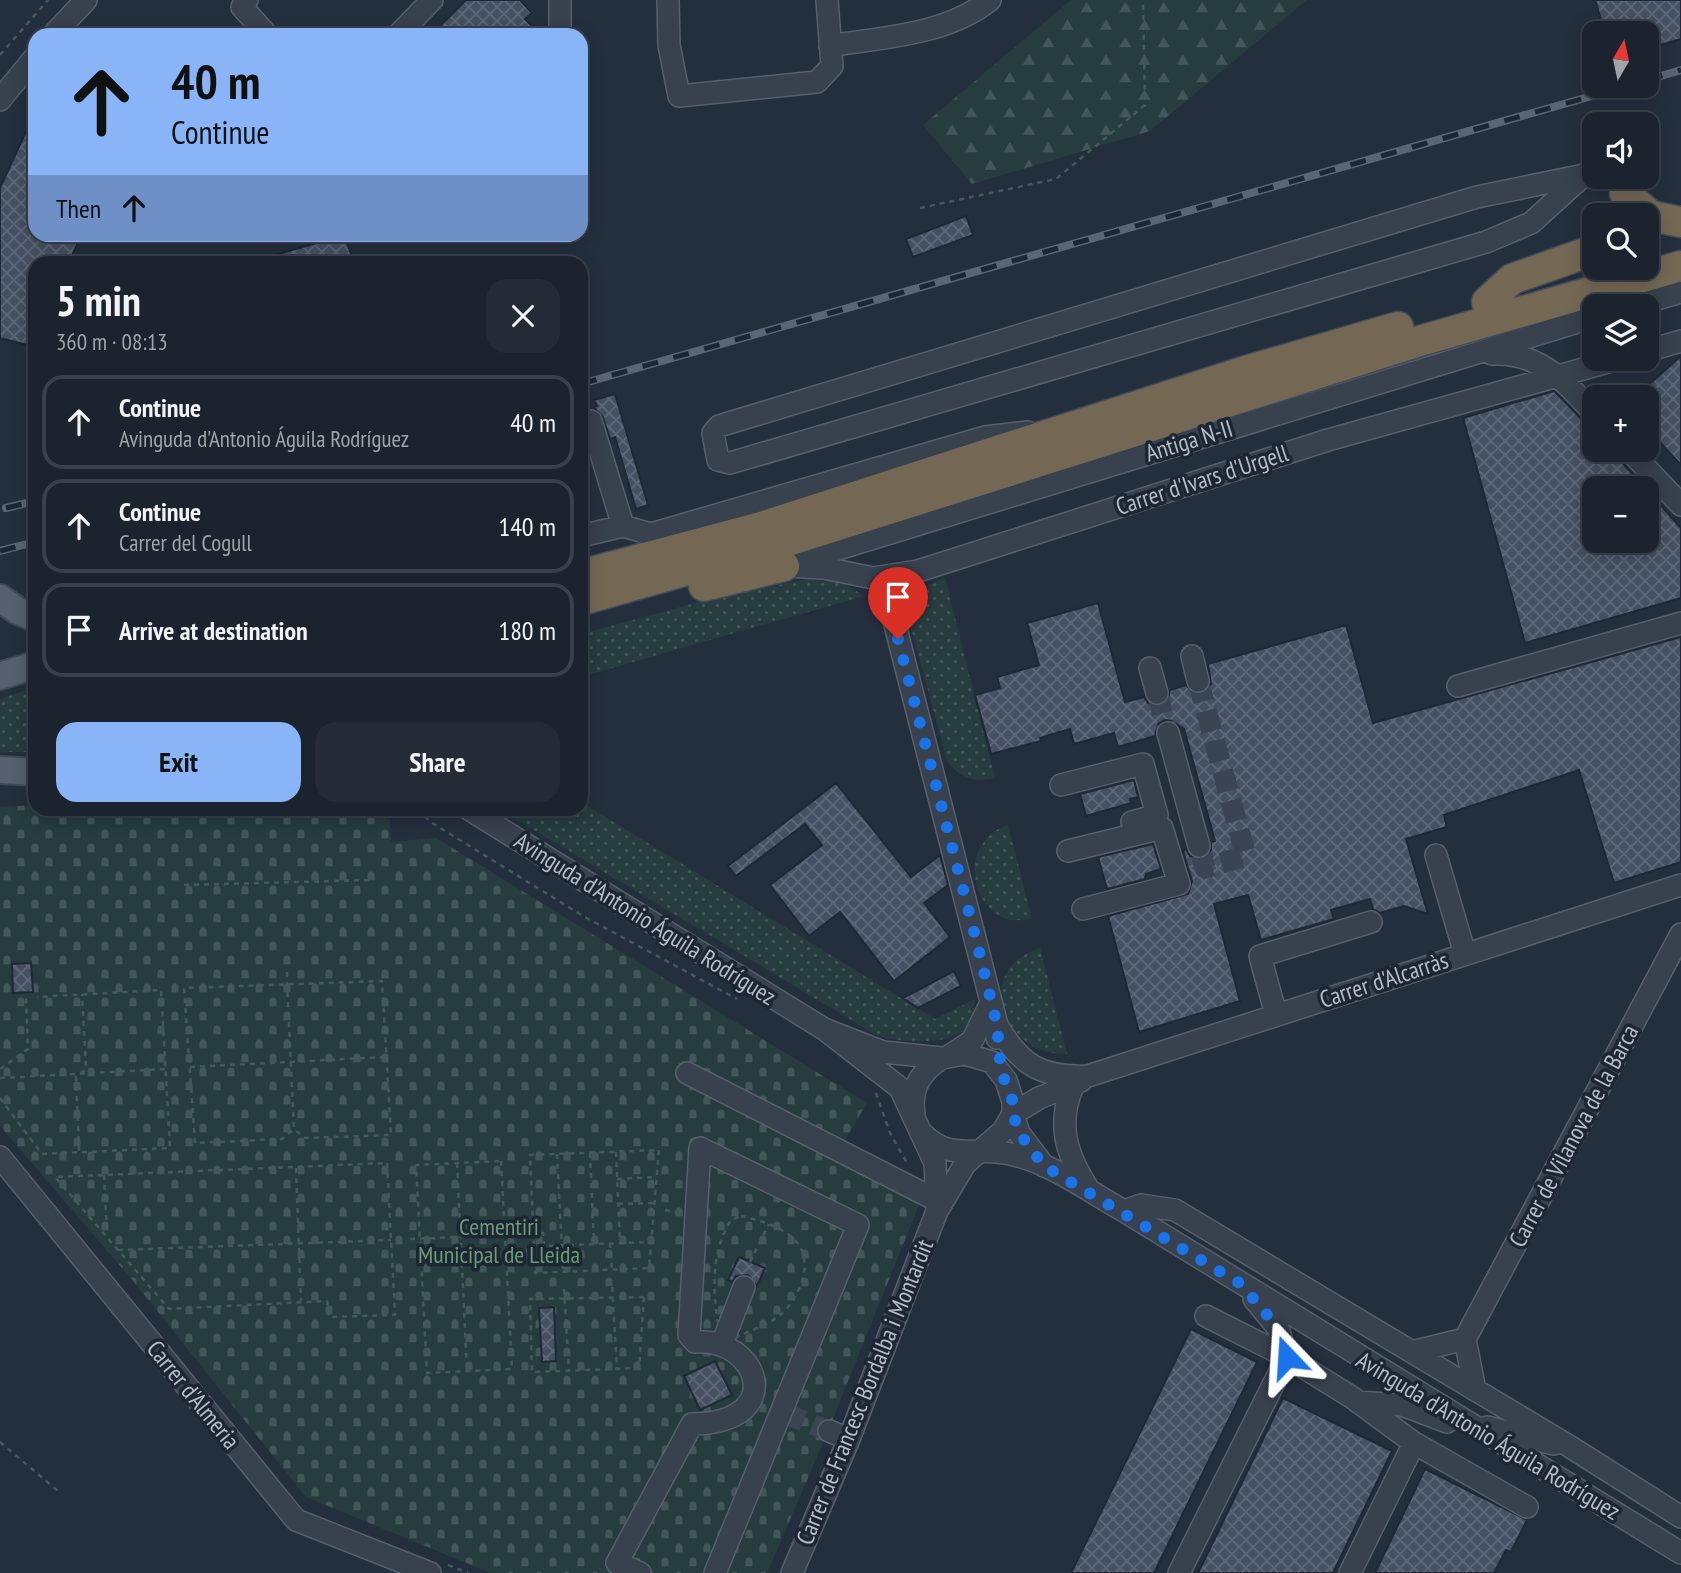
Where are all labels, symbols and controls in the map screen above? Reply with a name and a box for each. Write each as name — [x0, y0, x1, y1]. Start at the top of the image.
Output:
north arrow — [1582, 21, 1659, 98]
map controls — [1582, 21, 1659, 553]
text: 40 m — [171, 49, 260, 113]
icon: ahead — [56, 56, 147, 147]
text: Continue — [171, 111, 270, 153]
button: sound — [1582, 112, 1659, 189]
icon: ahead — [115, 189, 153, 227]
text: Then — [56, 192, 101, 225]
button: search — [1582, 203, 1659, 280]
text: 5 min — [56, 273, 141, 328]
button: close — [486, 279, 560, 353]
button: layers — [1582, 294, 1659, 371]
text: 360 m · 08:13 — [56, 327, 168, 356]
button: + — [1582, 385, 1659, 462]
text: Continue — [119, 391, 201, 424]
icon: ahead — [60, 403, 98, 441]
text: 40 m — [510, 406, 556, 439]
street label: Antiga N-II — [1141, 413, 1236, 468]
text: Avinguda d'Antonio Águila Rodríguez — [119, 424, 409, 453]
street label: Carrer d'Ivars d'Urgell — [1112, 437, 1292, 522]
button: − — [1582, 476, 1659, 553]
text: Continue — [119, 495, 201, 528]
icon: ahead — [60, 507, 98, 545]
text: 140 m — [498, 510, 556, 543]
text: Carrer del Cogull — [119, 528, 252, 557]
pin — [868, 567, 928, 639]
icon: arrive — [879, 578, 917, 616]
icon: arrive — [60, 611, 98, 649]
text: Arrive at destination — [119, 614, 308, 647]
text: 180 m — [498, 614, 556, 647]
button: Exit — [56, 722, 301, 802]
button: Share — [315, 722, 560, 802]
street label: Avinguda d'Antonio Águila Rodríguez — [509, 825, 782, 1012]
street label: Carrer d'Alcarràs — [1316, 944, 1452, 1015]
street label: Carrer de Vilanova de la Barca — [1502, 1019, 1645, 1252]
park label: Cementiri Municipal de Lleida — [418, 1211, 580, 1270]
street label: Carrer de Francesc Bordalba i Montardit — [789, 1234, 940, 1549]
position arrow — [1250, 1320, 1324, 1394]
street label: Carrer d'Almeria — [140, 1334, 247, 1455]
street label: Avinguda d'Antonio Águila Rodríguez — [1351, 1344, 1626, 1527]

